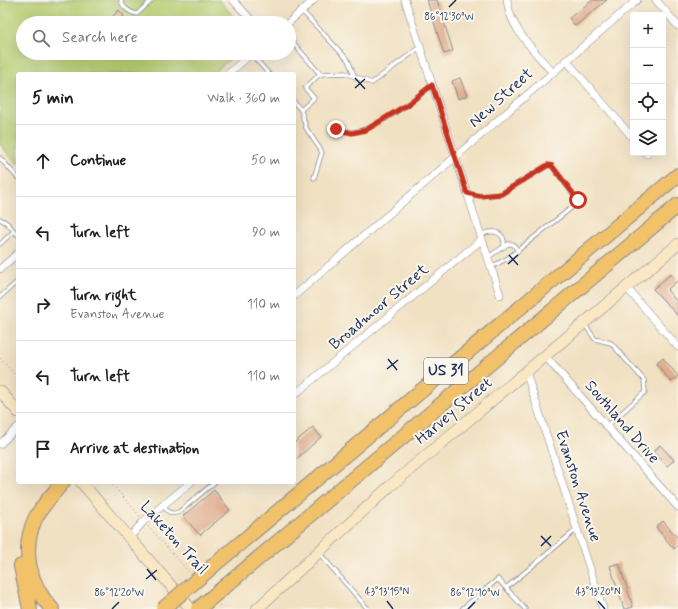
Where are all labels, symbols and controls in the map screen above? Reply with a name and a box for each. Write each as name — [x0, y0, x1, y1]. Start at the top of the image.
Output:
text: 86°12'30"W — [424, 10, 474, 24]
map controls — [630, 12, 666, 156]
button: + — [630, 12, 666, 48]
search box — [16, 16, 296, 60]
icon: search — [30, 27, 52, 49]
text: Search here — [62, 28, 138, 48]
button: − — [630, 48, 666, 84]
street label: New Street — [464, 63, 538, 132]
button: locate — [630, 84, 666, 120]
text: 5 min — [32, 87, 74, 109]
text: Walk · 360 m — [207, 90, 280, 107]
route end — [327, 120, 345, 138]
button: layers — [630, 120, 666, 156]
icon: ahead — [32, 150, 54, 172]
text: Continue — [70, 151, 126, 171]
text: 50 m — [251, 152, 280, 169]
route start — [569, 191, 587, 209]
icon: left — [32, 222, 54, 244]
text: Turn left — [70, 223, 130, 243]
text: 90 m — [252, 224, 280, 241]
street label: Broadmoor Street — [325, 259, 434, 355]
text: Turn right — [70, 286, 137, 306]
icon: right — [32, 294, 54, 316]
text: 110 m — [247, 296, 280, 313]
text: Evanston Avenue — [70, 306, 164, 323]
road number: US 31 — [424, 358, 468, 384]
icon: left — [32, 366, 54, 388]
text: Turn left — [70, 367, 130, 387]
text: 110 m — [247, 368, 280, 385]
street label: Harvey Street — [411, 373, 497, 449]
street label: Southland Drive — [580, 376, 664, 468]
street label: Evanston Avenue — [550, 428, 606, 544]
icon: arrive — [32, 438, 54, 460]
text: Arrive at destination — [70, 439, 199, 459]
street label: Laketon Trail — [135, 497, 213, 579]
text: 43°13'15"N — [365, 585, 410, 599]
text: 43°13'20"N — [575, 585, 621, 599]
text: 86°12'20"W — [94, 586, 144, 600]
text: 86°12'10"W — [450, 586, 500, 600]

